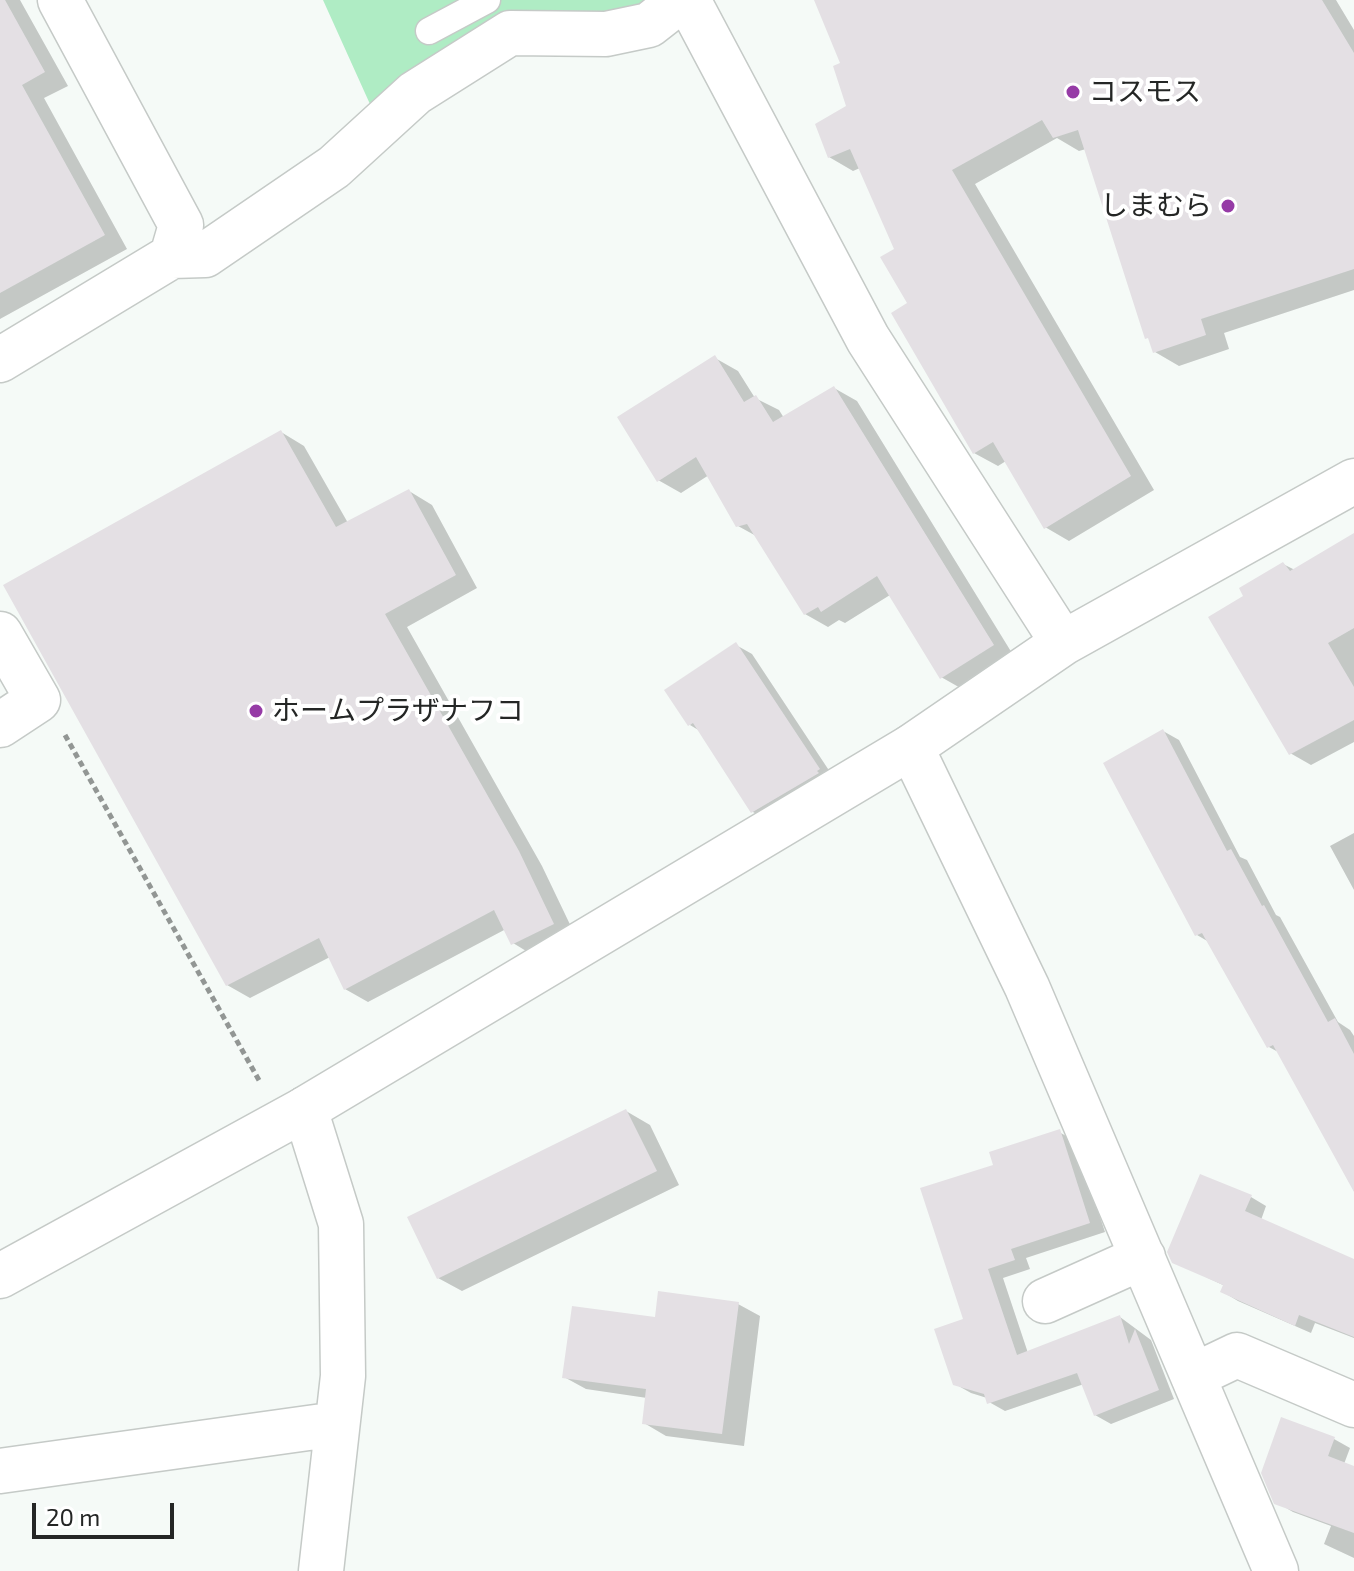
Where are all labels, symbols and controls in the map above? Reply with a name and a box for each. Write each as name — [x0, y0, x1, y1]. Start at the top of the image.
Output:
place label: コスモス — [1089, 75, 1201, 109]
marker: コスモス — [1064, 83, 1082, 101]
place label: しまむら — [1100, 189, 1212, 223]
marker: しまむら — [1219, 197, 1237, 215]
place label: ホームプラザナフコ — [272, 694, 524, 728]
marker: ホームプラザナフコ — [247, 702, 265, 720]
scale bar — [36, 1487, 178, 1537]
text: 20 m — [46, 1502, 100, 1531]

